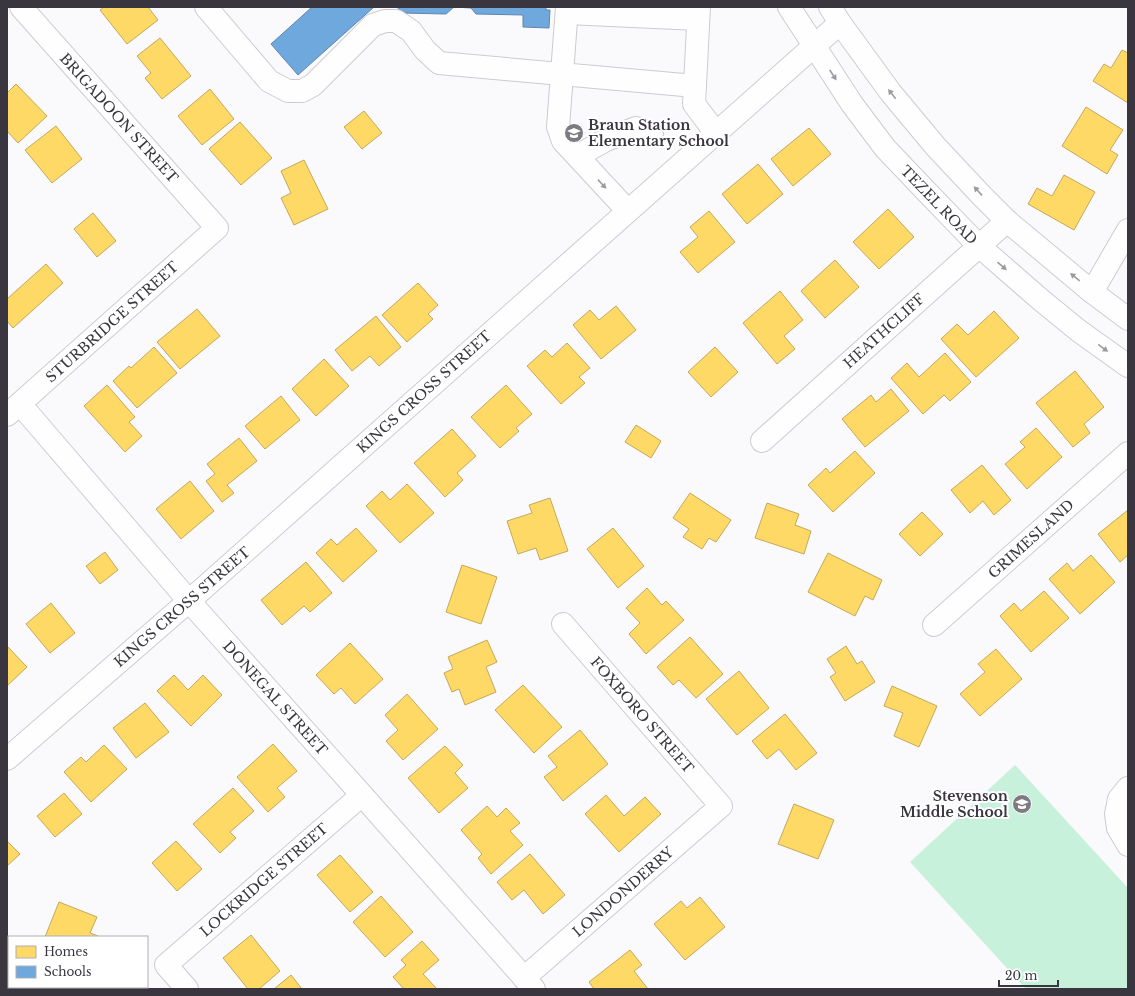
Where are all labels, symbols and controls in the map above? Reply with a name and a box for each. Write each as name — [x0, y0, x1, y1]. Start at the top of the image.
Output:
street label: BRIGADOON STREET — [56, 49, 182, 187]
one-way arrow — [829, 70, 837, 80]
one-way arrow — [887, 89, 896, 99]
place label: Braun Station Elementary School — [588, 116, 729, 150]
school or university icon: Braun Station Elementary School — [563, 122, 585, 144]
street label: TEZEL ROAD — [897, 162, 981, 248]
one-way arrow — [598, 179, 607, 189]
one-way arrow — [973, 186, 983, 196]
street label: STURBRIDGE STREET — [42, 258, 182, 386]
one-way arrow — [996, 262, 1007, 271]
one-way arrow — [1070, 273, 1080, 282]
street label: HEATHCLIFF — [840, 289, 929, 372]
street label: KINGS CROSS STREET — [353, 327, 495, 457]
one-way arrow — [1097, 344, 1108, 352]
street label: GRIMESLAND — [984, 496, 1078, 582]
street label: KINGS CROSS STREET — [110, 543, 254, 671]
street label: DONEGAL STREET — [219, 637, 331, 759]
street label: FOXBORO STREET — [587, 653, 697, 777]
place label: Stevenson Middle School — [900, 787, 1008, 821]
school or university icon: Stevenson Middle School — [1011, 793, 1033, 815]
street label: LOCKRIDGE STREET — [196, 819, 332, 941]
street label: LONDONDERRY — [569, 843, 678, 941]
legend — [8, 936, 148, 988]
text: Homes — [44, 944, 88, 959]
scale bar — [999, 962, 1058, 988]
text: Schools — [44, 964, 91, 979]
text: 20 m — [1005, 968, 1037, 983]

